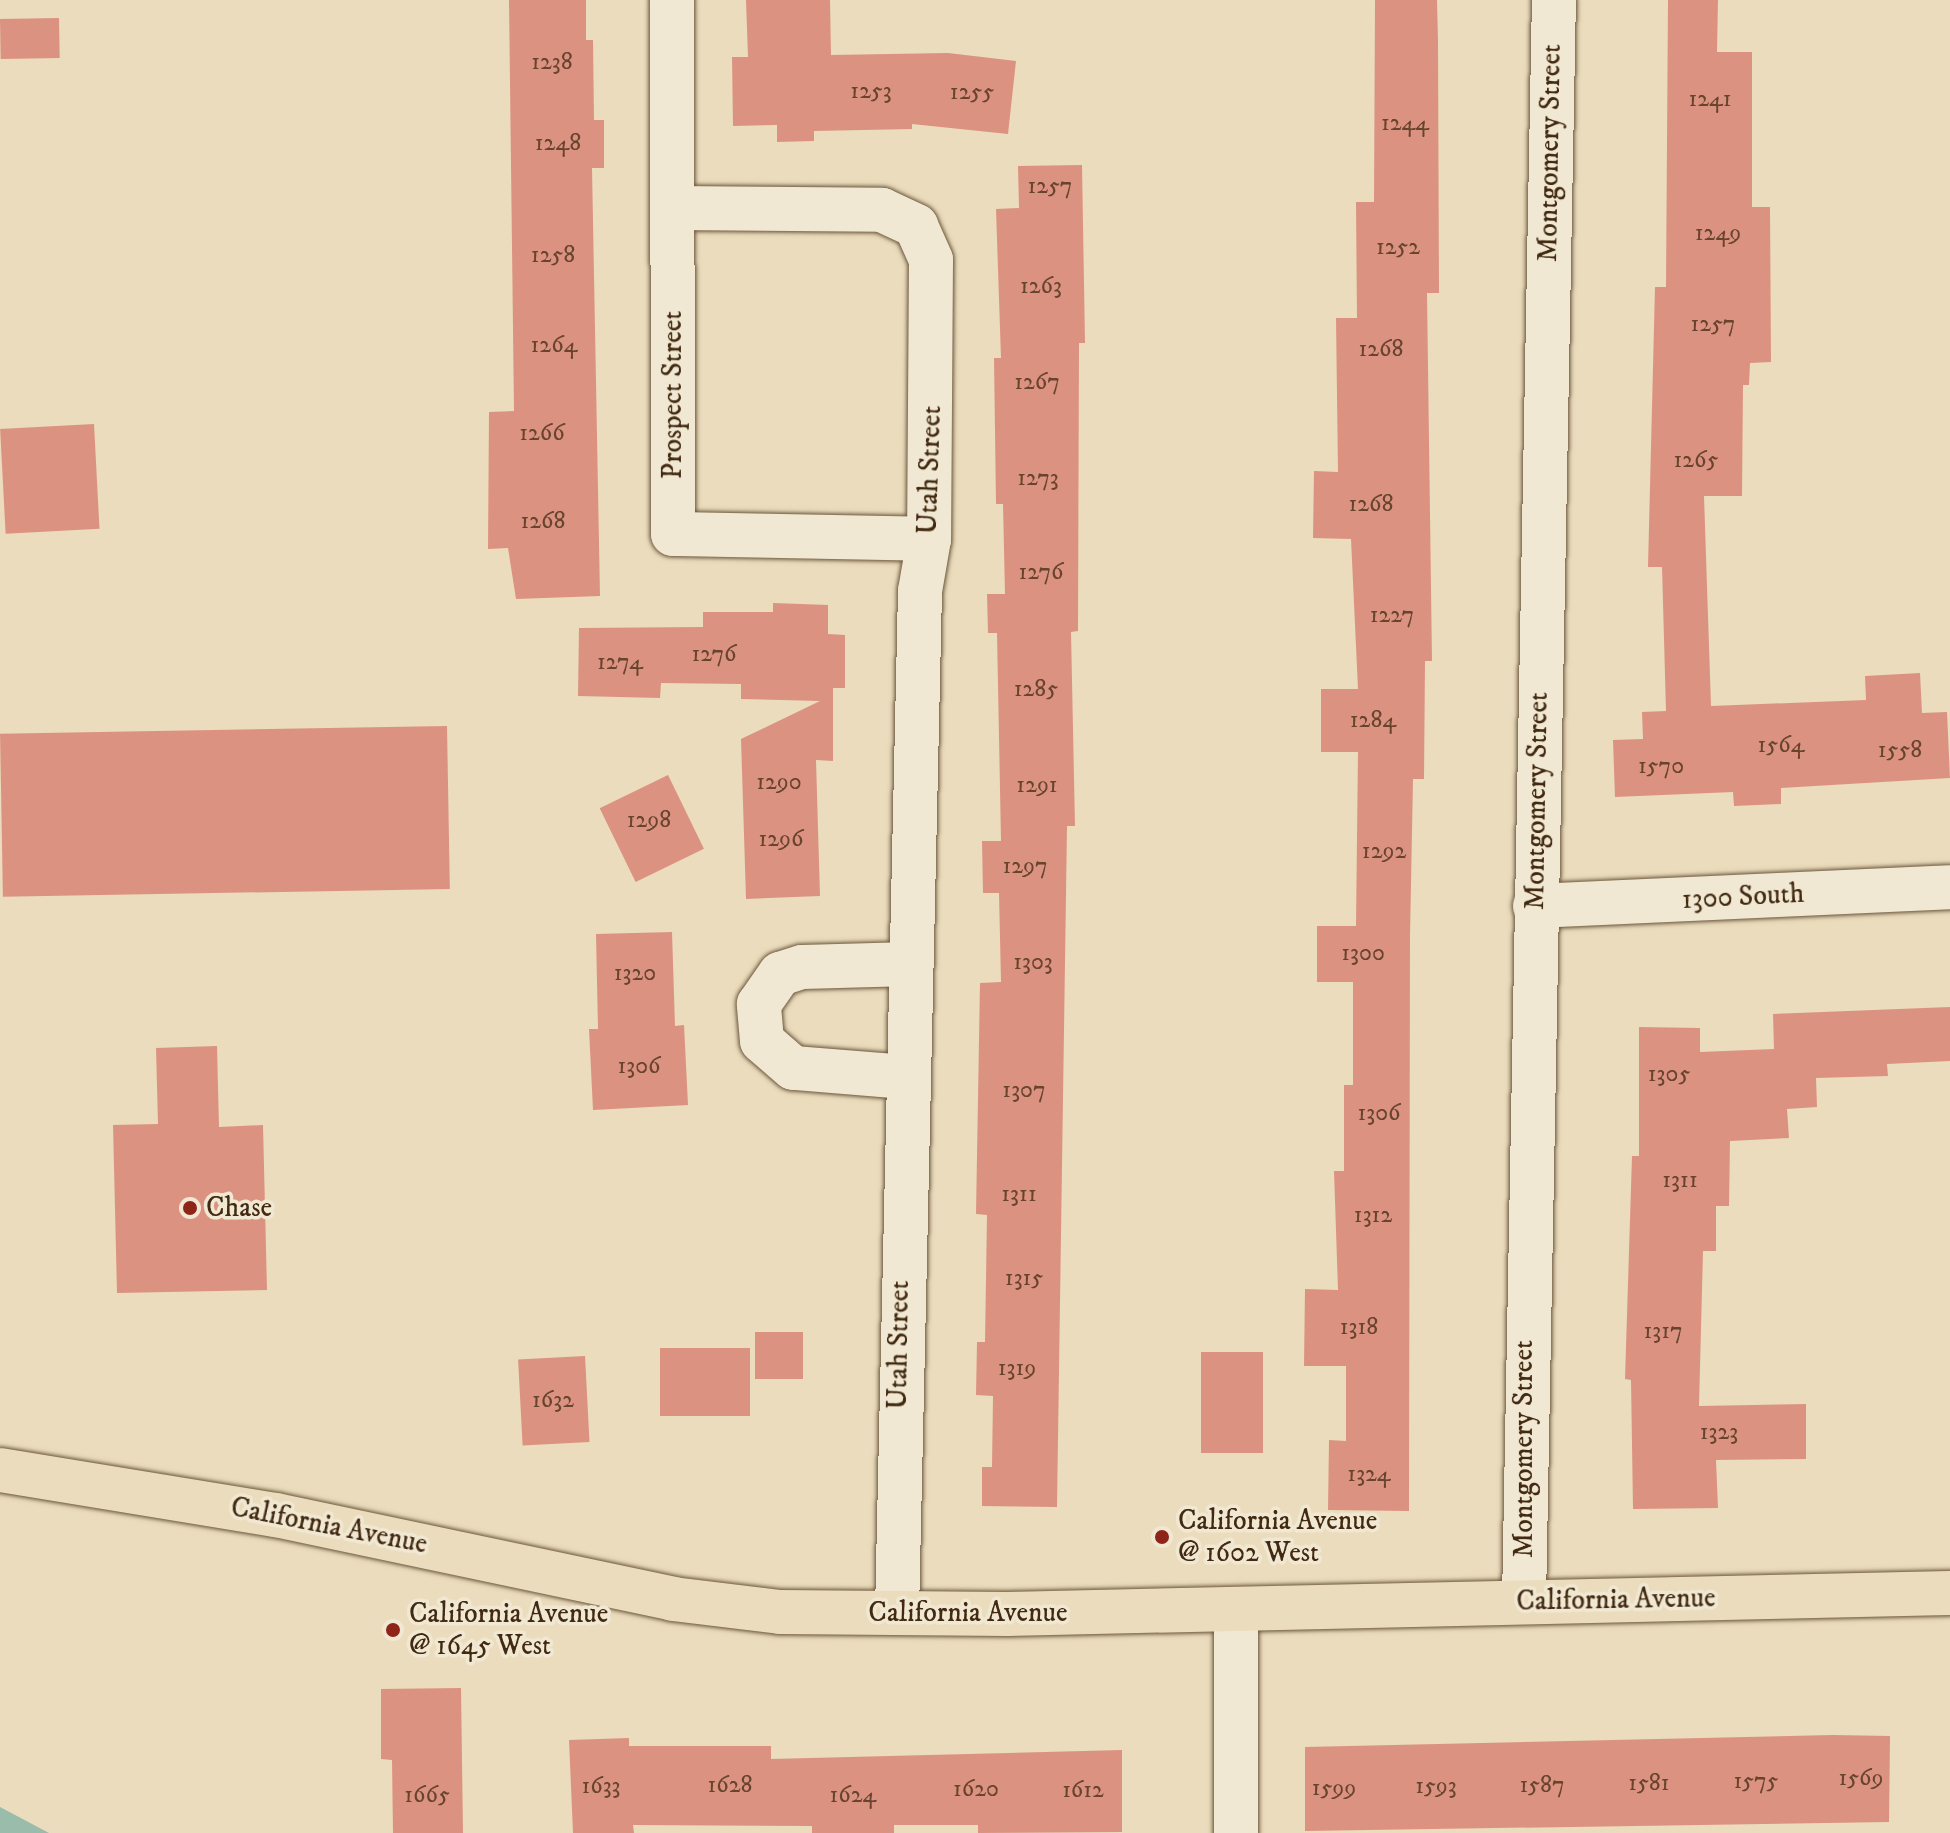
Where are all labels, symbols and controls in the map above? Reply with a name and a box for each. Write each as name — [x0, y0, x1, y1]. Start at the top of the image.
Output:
street label: Montgomery Street — [1531, 44, 1569, 262]
house number: 1238 — [531, 49, 573, 77]
house number: 1253 — [850, 78, 892, 106]
house number: 1255 — [950, 79, 994, 107]
house number: 1241 — [1688, 86, 1732, 114]
house number: 1244 — [1381, 110, 1429, 138]
house number: 1248 — [535, 130, 581, 158]
house number: 1257 — [1027, 173, 1073, 201]
house number: 1249 — [1695, 220, 1741, 248]
house number: 1252 — [1376, 234, 1420, 262]
house number: 1258 — [531, 242, 575, 270]
house number: 1263 — [1020, 273, 1062, 301]
street label: Prospect Street — [656, 311, 690, 479]
house number: 1257 — [1690, 311, 1736, 339]
house number: 1264 — [531, 332, 577, 360]
house number: 1268 — [1358, 336, 1404, 364]
house number: 1267 — [1014, 369, 1060, 397]
street label: Utah Street — [911, 405, 949, 535]
house number: 1266 — [519, 420, 565, 448]
house number: 1265 — [1673, 447, 1719, 475]
house number: 1273 — [1017, 465, 1059, 493]
house number: 1268 — [1348, 491, 1394, 519]
house number: 1268 — [520, 508, 566, 536]
house number: 1276 — [1018, 559, 1064, 587]
house number: 1227 — [1370, 602, 1414, 630]
house number: 1276 — [691, 641, 737, 669]
house number: 1274 — [597, 649, 643, 677]
house number: 1285 — [1014, 676, 1058, 704]
street label: Montgomery Street — [1518, 692, 1556, 910]
house number: 1284 — [1350, 707, 1396, 735]
house number: 1564 — [1758, 732, 1804, 760]
house number: 1558 — [1878, 737, 1922, 765]
house number: 1570 — [1638, 753, 1684, 781]
house number: 1290 — [756, 769, 802, 797]
house number: 1291 — [1016, 772, 1058, 800]
house number: 1298 — [627, 807, 671, 835]
house number: 1296 — [758, 826, 804, 854]
house number: 1292 — [1362, 838, 1406, 866]
house number: 1297 — [1002, 853, 1048, 881]
street label: 1300 South — [1681, 877, 1805, 917]
house number: 1300 — [1341, 940, 1385, 968]
house number: 1303 — [1013, 949, 1053, 977]
house number: 1320 — [614, 960, 656, 988]
house number: 1306 — [617, 1053, 661, 1081]
house number: 1305 — [1648, 1061, 1690, 1089]
house number: 1307 — [1002, 1077, 1046, 1105]
house number: 1306 — [1357, 1100, 1401, 1128]
house number: 1311 — [1662, 1167, 1698, 1195]
house number: 1311 — [1001, 1181, 1037, 1209]
place label: Chase — [206, 1191, 272, 1225]
marker: Chase — [181, 1199, 199, 1217]
house number: 1312 — [1354, 1202, 1392, 1230]
house number: 1315 — [1005, 1265, 1043, 1293]
street label: Utah Street — [881, 1280, 917, 1410]
house number: 1318 — [1340, 1314, 1378, 1342]
house number: 1317 — [1643, 1318, 1683, 1346]
street label: Montgomery Street — [1507, 1340, 1541, 1558]
house number: 1319 — [998, 1355, 1036, 1383]
house number: 1632 — [532, 1387, 574, 1415]
house number: 1323 — [1700, 1419, 1738, 1447]
house number: 1324 — [1347, 1461, 1391, 1489]
street label: California Avenue — [228, 1490, 430, 1562]
place label: California Avenue @ 1602 West — [1178, 1504, 1377, 1570]
marker: California Avenue @ 1602 West — [1153, 1528, 1171, 1546]
street label: California Avenue — [1516, 1581, 1716, 1619]
street label: California Avenue — [868, 1596, 1068, 1630]
place label: California Avenue @ 1645 West — [409, 1597, 608, 1663]
marker: California Avenue @ 1645 West — [384, 1621, 402, 1639]
house number: 1569 — [1838, 1765, 1884, 1793]
house number: 1575 — [1733, 1768, 1779, 1796]
house number: 1581 — [1628, 1770, 1670, 1798]
house number: 1628 — [707, 1772, 753, 1800]
house number: 1587 — [1519, 1772, 1565, 1800]
house number: 1633 — [581, 1773, 621, 1801]
house number: 1593 — [1415, 1773, 1457, 1801]
house number: 1599 — [1312, 1775, 1356, 1803]
house number: 1620 — [953, 1776, 999, 1804]
house number: 1612 — [1062, 1777, 1104, 1805]
house number: 1665 — [404, 1782, 450, 1810]
house number: 1624 — [830, 1782, 876, 1810]

